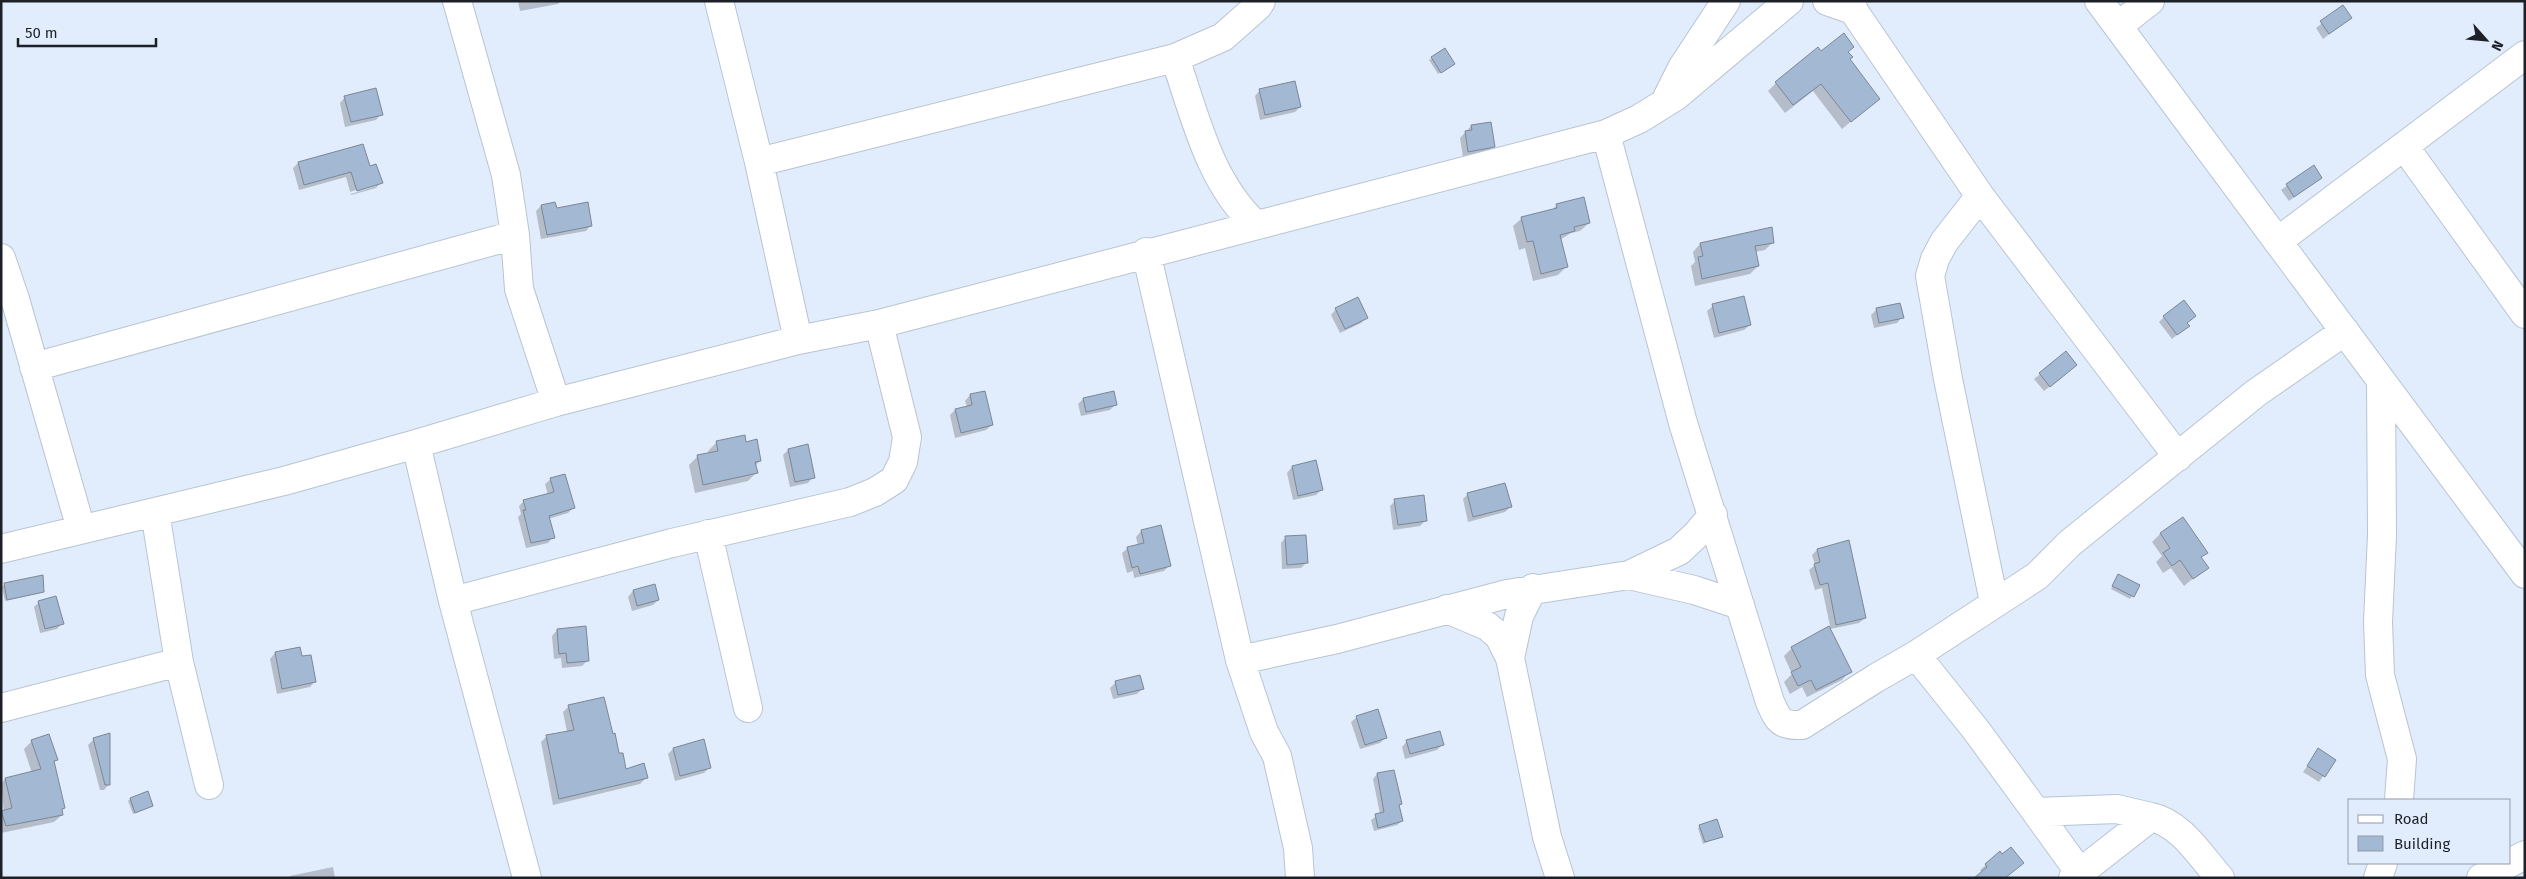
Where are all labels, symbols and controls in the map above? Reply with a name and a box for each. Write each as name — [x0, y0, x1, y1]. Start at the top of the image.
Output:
scale bar — [18, 15, 155, 47]
north arrow — [2461, 15, 2511, 65]
text: 50 m — [25, 24, 58, 42]
text: N — [2487, 38, 2507, 54]
legend — [2348, 799, 2511, 864]
text: Road — [2394, 810, 2429, 828]
text: Building — [2394, 835, 2450, 853]

